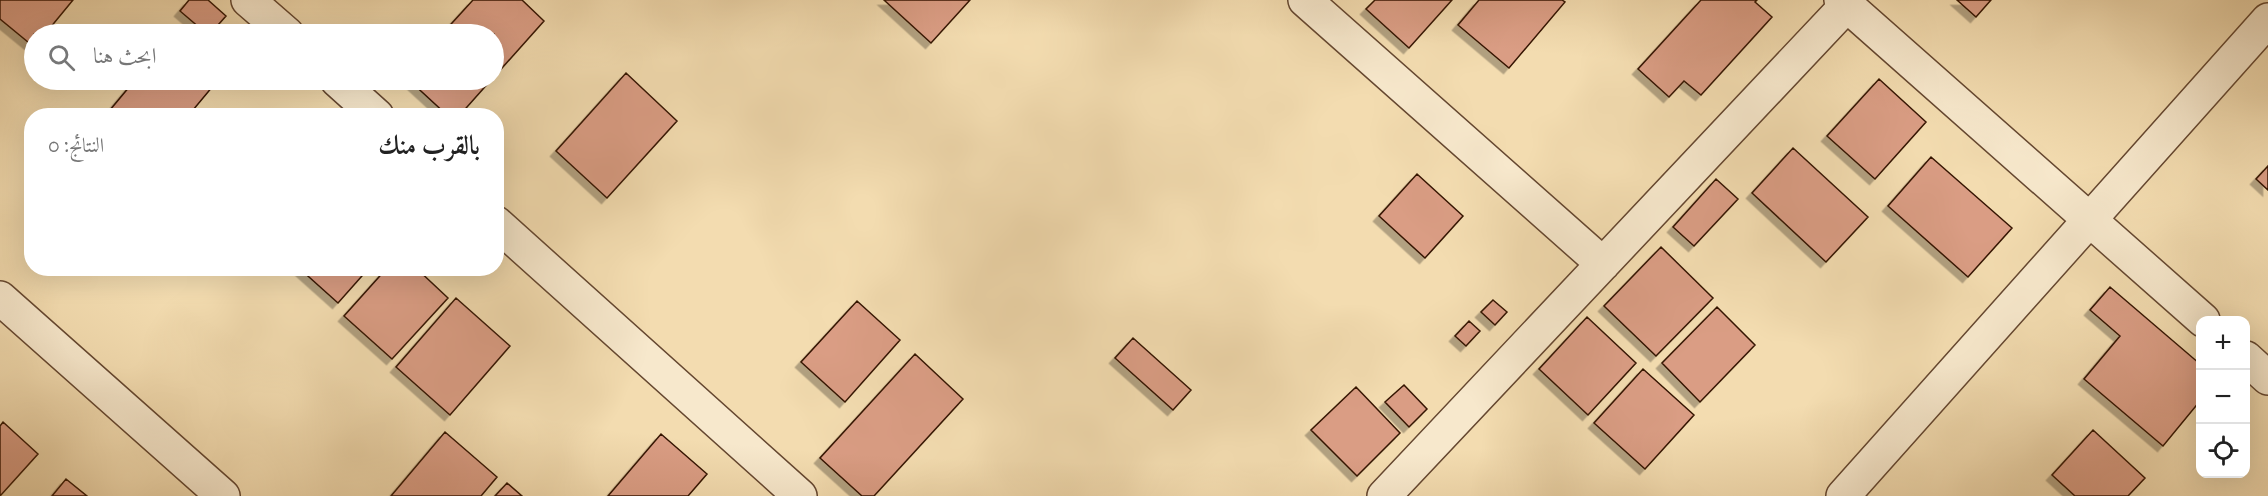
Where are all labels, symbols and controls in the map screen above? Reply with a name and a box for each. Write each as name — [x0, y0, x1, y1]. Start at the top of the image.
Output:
search box — [24, 24, 504, 90]
icon: search — [45, 41, 78, 74]
text: ابحث هنا — [93, 42, 156, 69]
text: بالقرب منك — [378, 129, 480, 161]
text: النتائج: 0 — [48, 133, 104, 157]
map controls — [2196, 316, 2250, 478]
button: + — [2196, 316, 2250, 370]
button: − — [2196, 370, 2250, 424]
button: locate — [2196, 424, 2250, 478]

